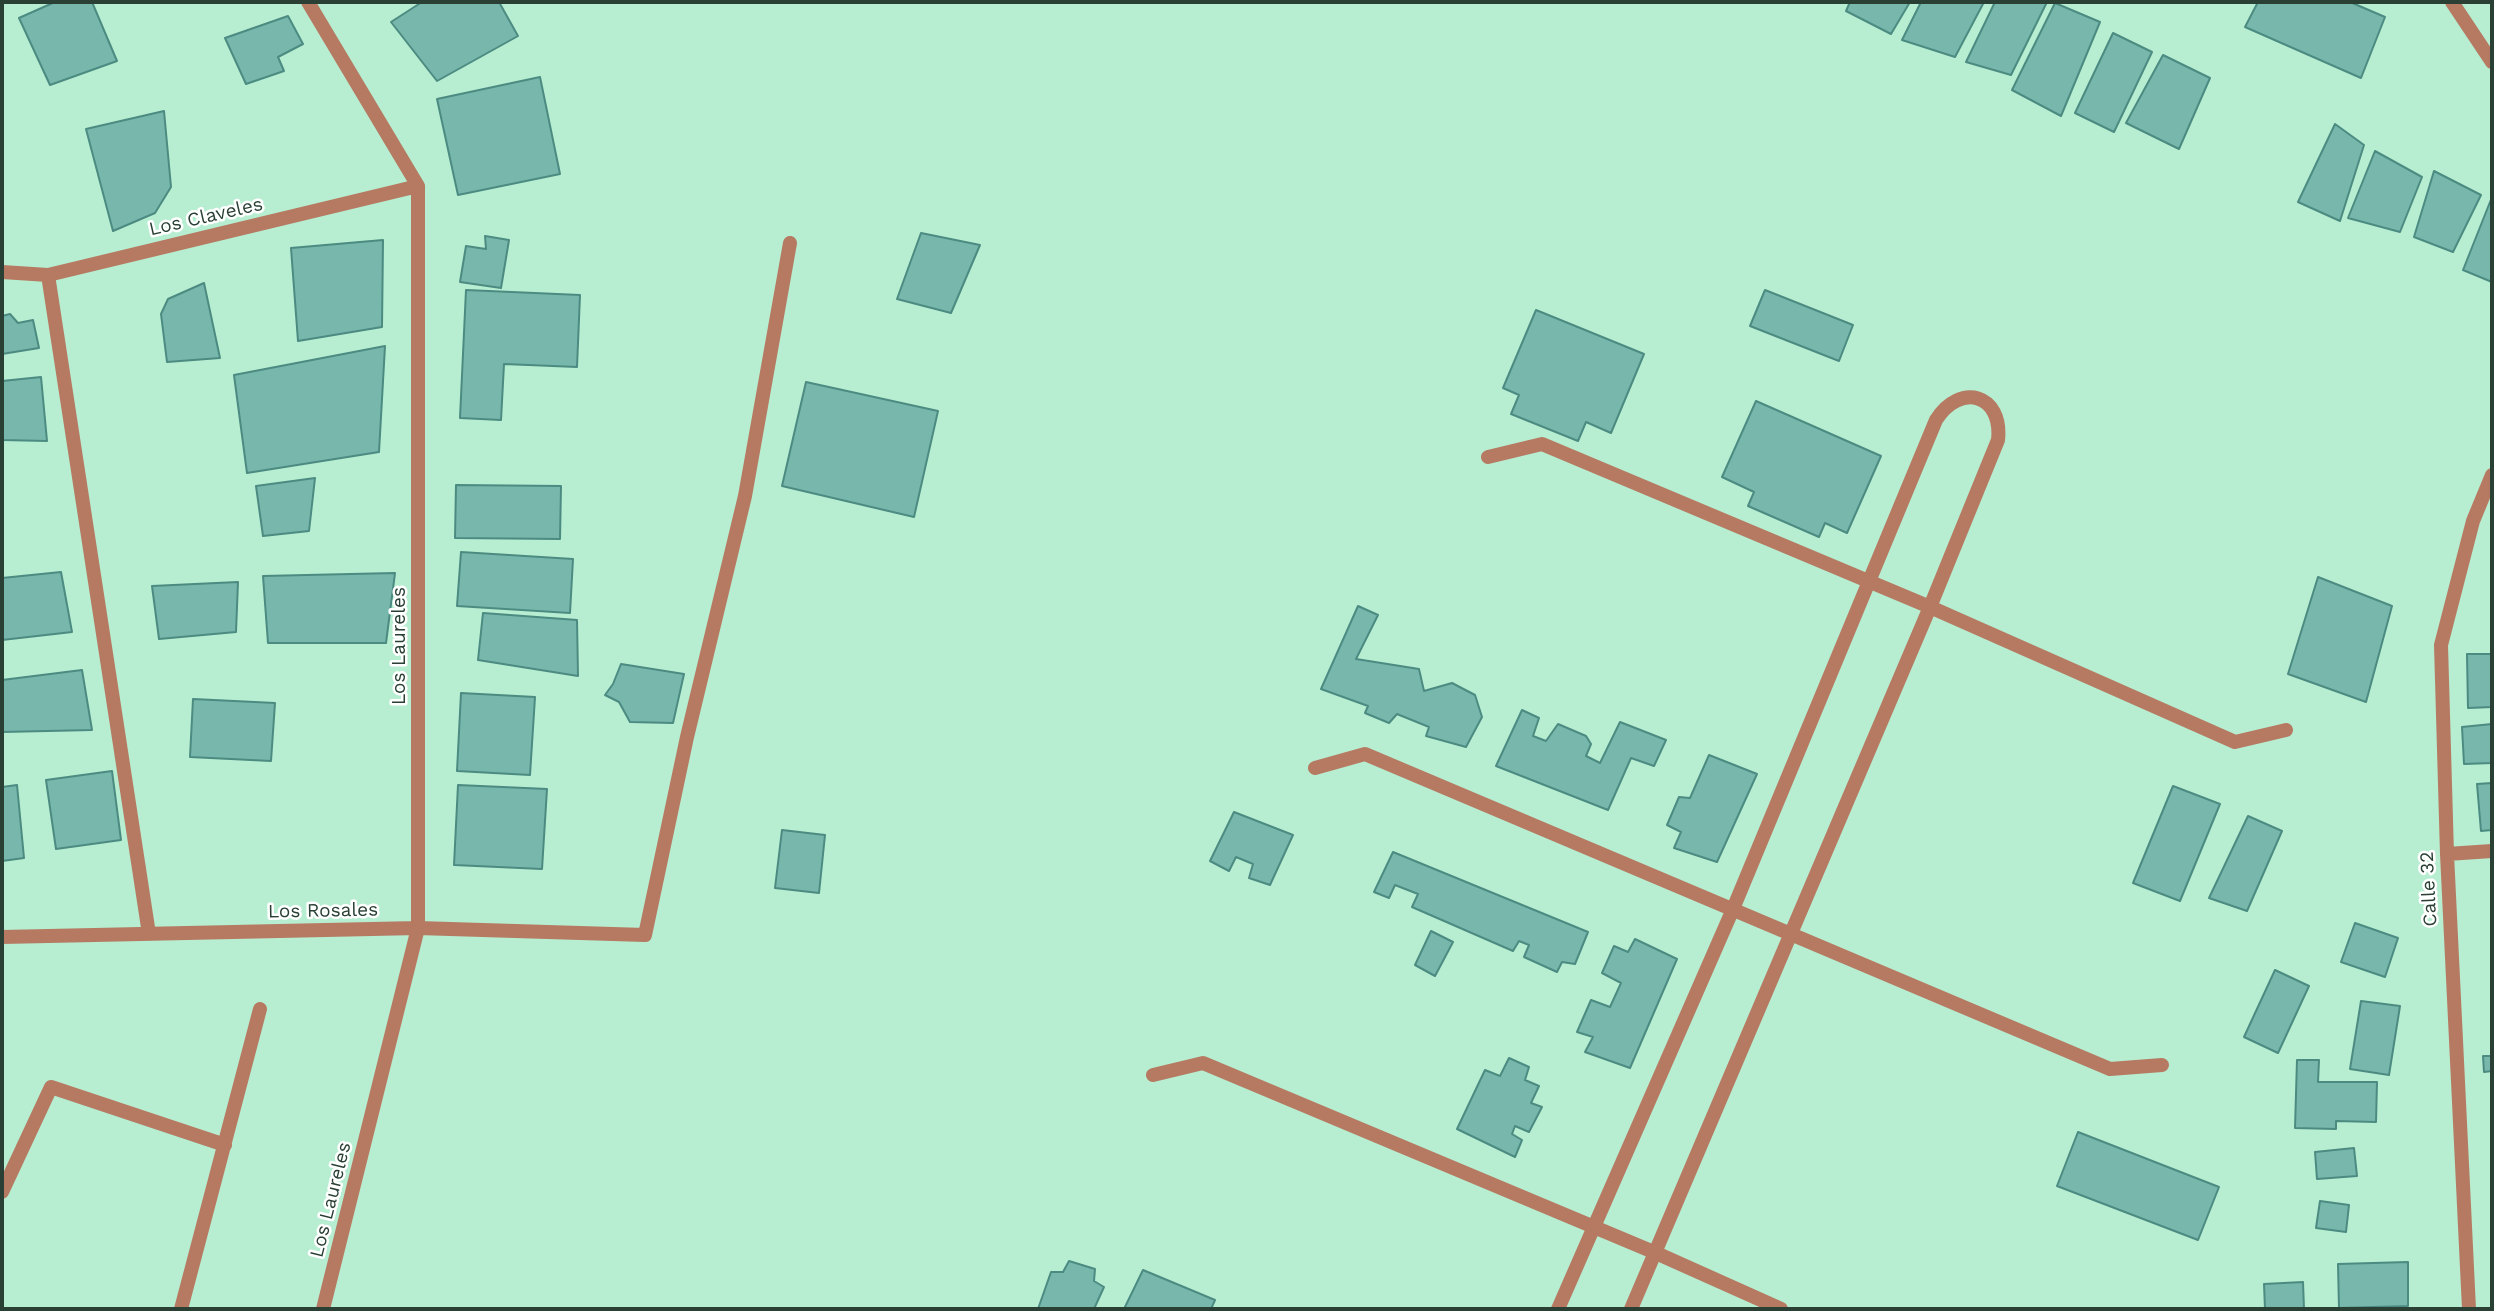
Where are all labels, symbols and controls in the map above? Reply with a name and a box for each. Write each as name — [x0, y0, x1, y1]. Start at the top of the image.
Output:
street label: Los Claveles — [147, 193, 265, 241]
street label: Los Laureles — [388, 587, 410, 705]
street label: Calle 32 — [2416, 851, 2442, 927]
street label: Los Rosales — [268, 899, 378, 923]
street label: Los Laureles — [306, 1140, 356, 1260]

